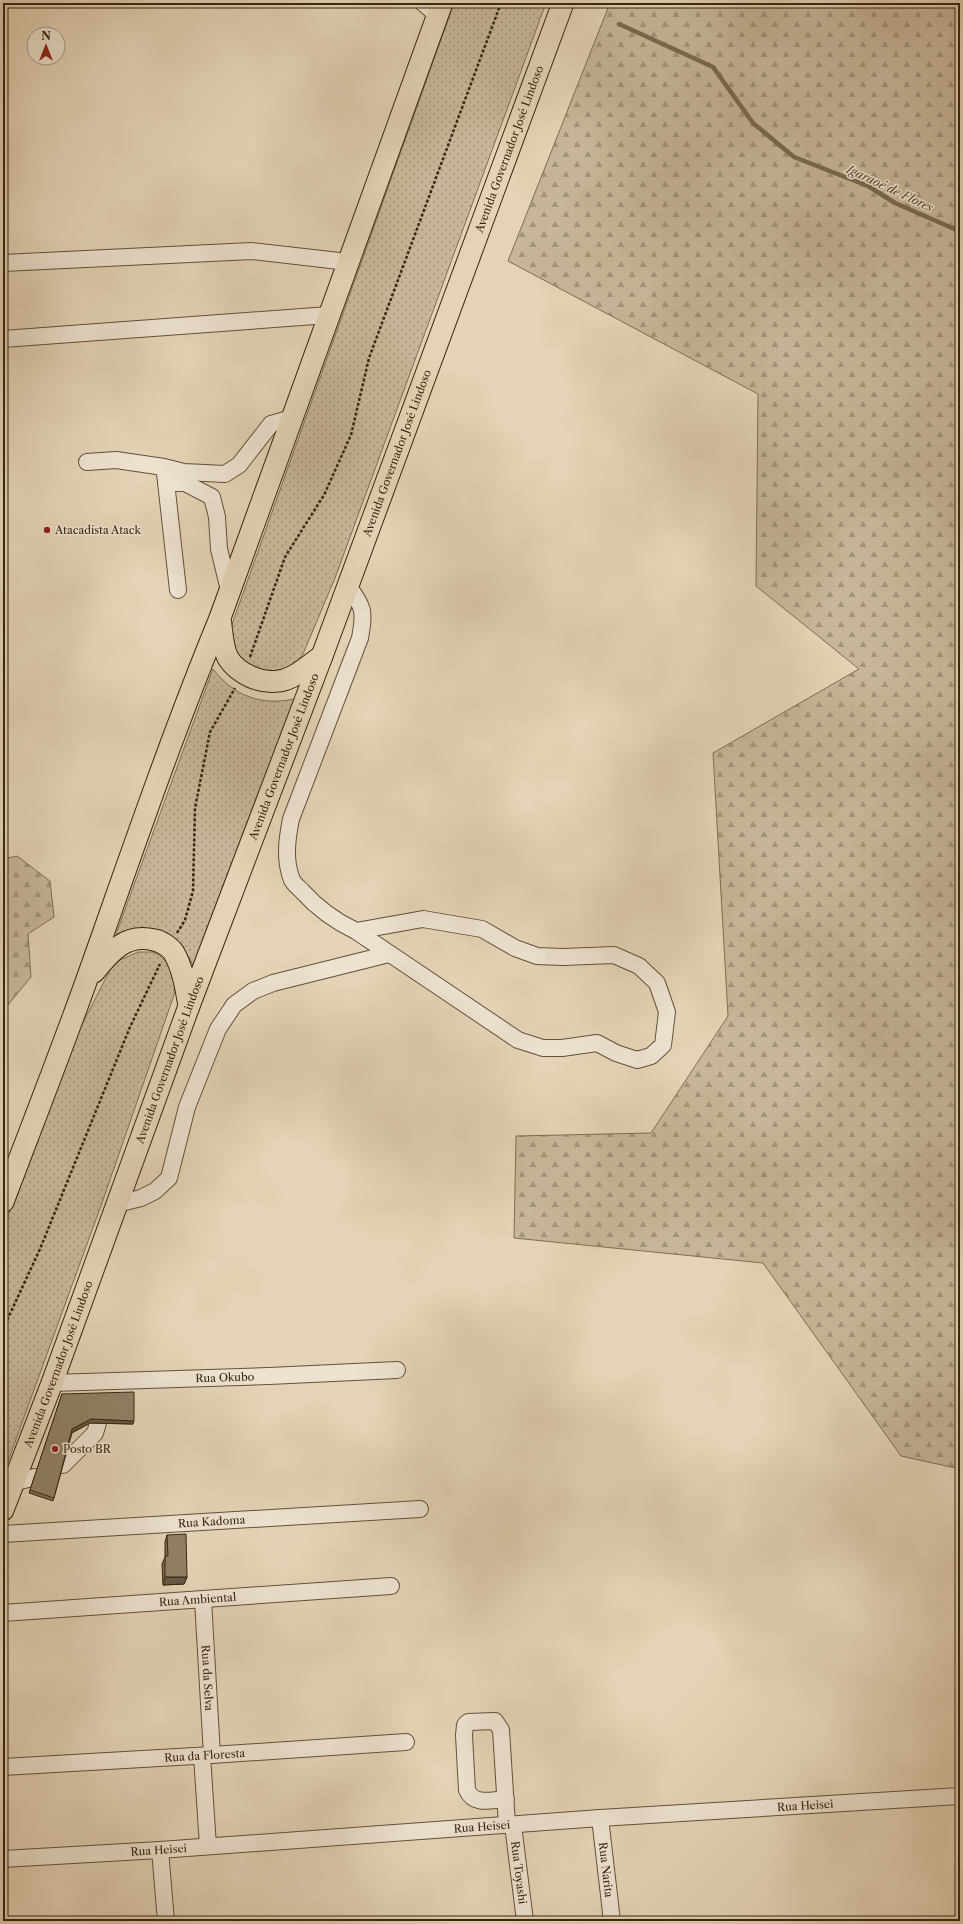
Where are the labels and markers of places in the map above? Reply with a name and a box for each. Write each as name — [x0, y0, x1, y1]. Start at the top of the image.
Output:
place label: Atacadista Atack — [54, 523, 142, 537]
marker: Atacadista Atack — [42, 525, 52, 535]
place label: Posto BR — [63, 1442, 112, 1456]
marker: Posto BR — [50, 1444, 60, 1454]

